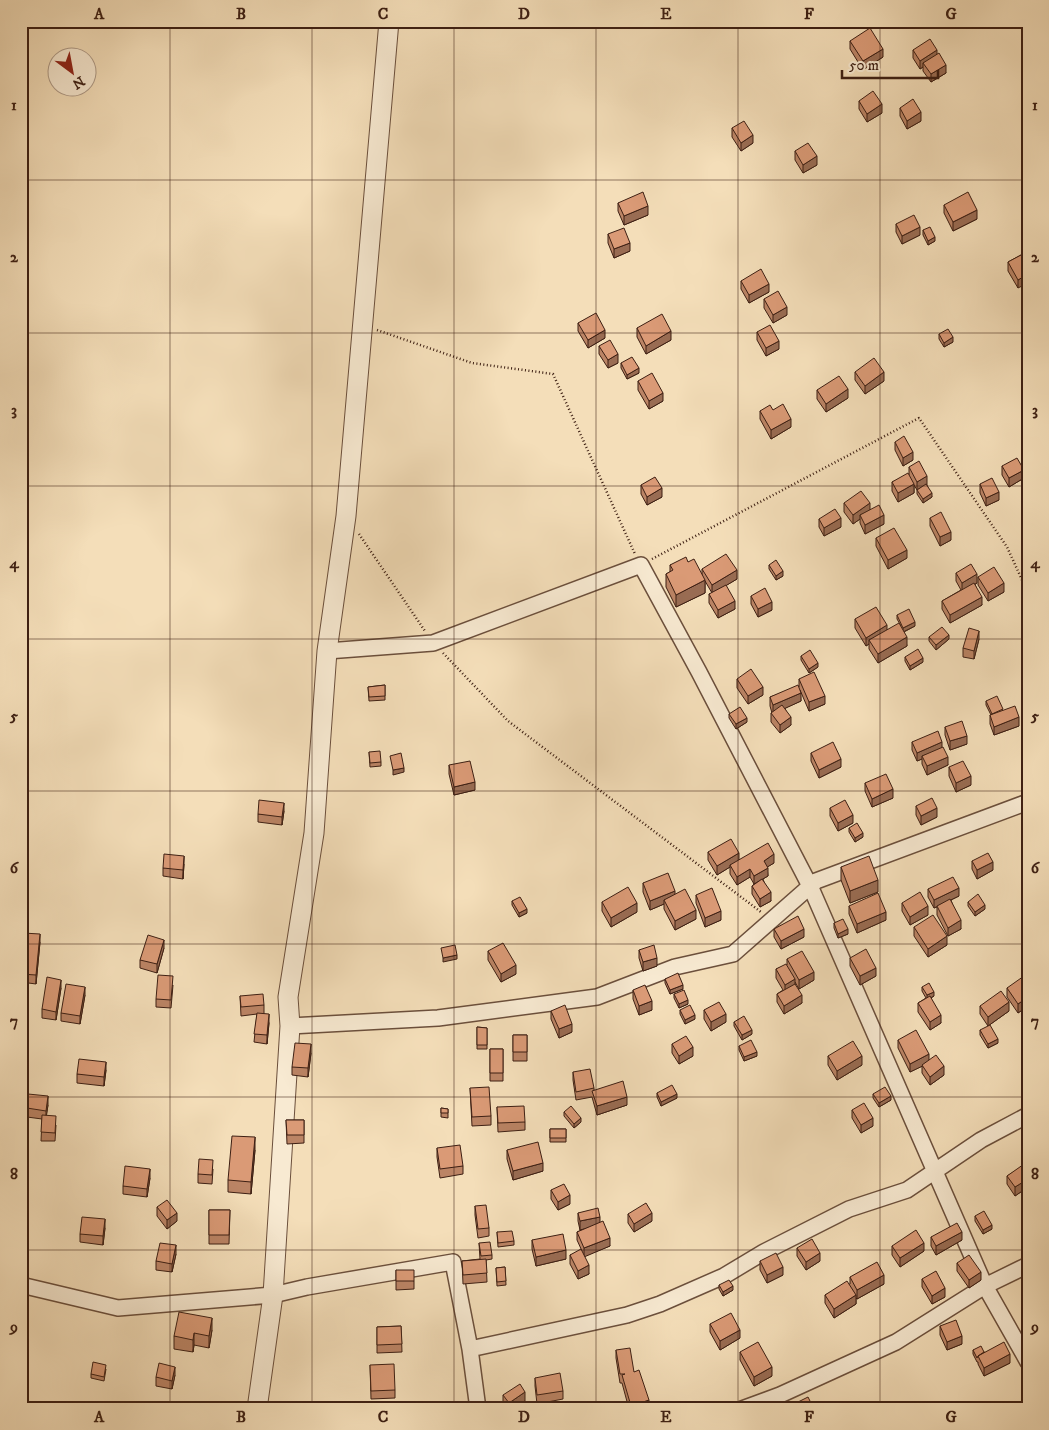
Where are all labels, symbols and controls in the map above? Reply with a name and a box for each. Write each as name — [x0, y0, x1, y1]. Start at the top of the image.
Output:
text: A — [93, 4, 105, 24]
text: B — [236, 4, 246, 24]
text: C — [378, 4, 388, 24]
text: D — [518, 4, 530, 24]
text: E — [660, 4, 672, 24]
text: F — [804, 4, 814, 24]
text: G — [945, 4, 957, 24]
north arrow — [48, 48, 98, 98]
scale bar — [842, 48, 938, 80]
text: 50 m — [849, 56, 879, 75]
text: N — [68, 71, 88, 93]
text: 1 — [11, 95, 17, 115]
text: 1 — [1032, 95, 1038, 115]
text: 2 — [10, 247, 19, 267]
text: 2 — [1031, 247, 1040, 267]
text: 3 — [11, 400, 17, 420]
text: 3 — [1032, 400, 1038, 420]
text: 4 — [8, 553, 19, 573]
text: 4 — [1029, 553, 1040, 573]
text: 5 — [9, 706, 18, 726]
text: 5 — [1030, 706, 1039, 726]
text: 6 — [10, 858, 20, 878]
text: 6 — [1031, 858, 1041, 878]
text: 7 — [10, 1011, 18, 1031]
text: 7 — [1031, 1011, 1039, 1031]
text: 8 — [10, 1164, 18, 1184]
text: 8 — [1031, 1164, 1039, 1184]
text: 9 — [9, 1317, 18, 1337]
text: 9 — [1030, 1317, 1039, 1337]
text: A — [93, 1407, 105, 1427]
text: B — [236, 1407, 246, 1427]
text: C — [378, 1407, 388, 1427]
text: D — [518, 1407, 530, 1427]
text: E — [660, 1407, 672, 1427]
text: F — [804, 1407, 814, 1427]
text: G — [945, 1407, 957, 1427]

